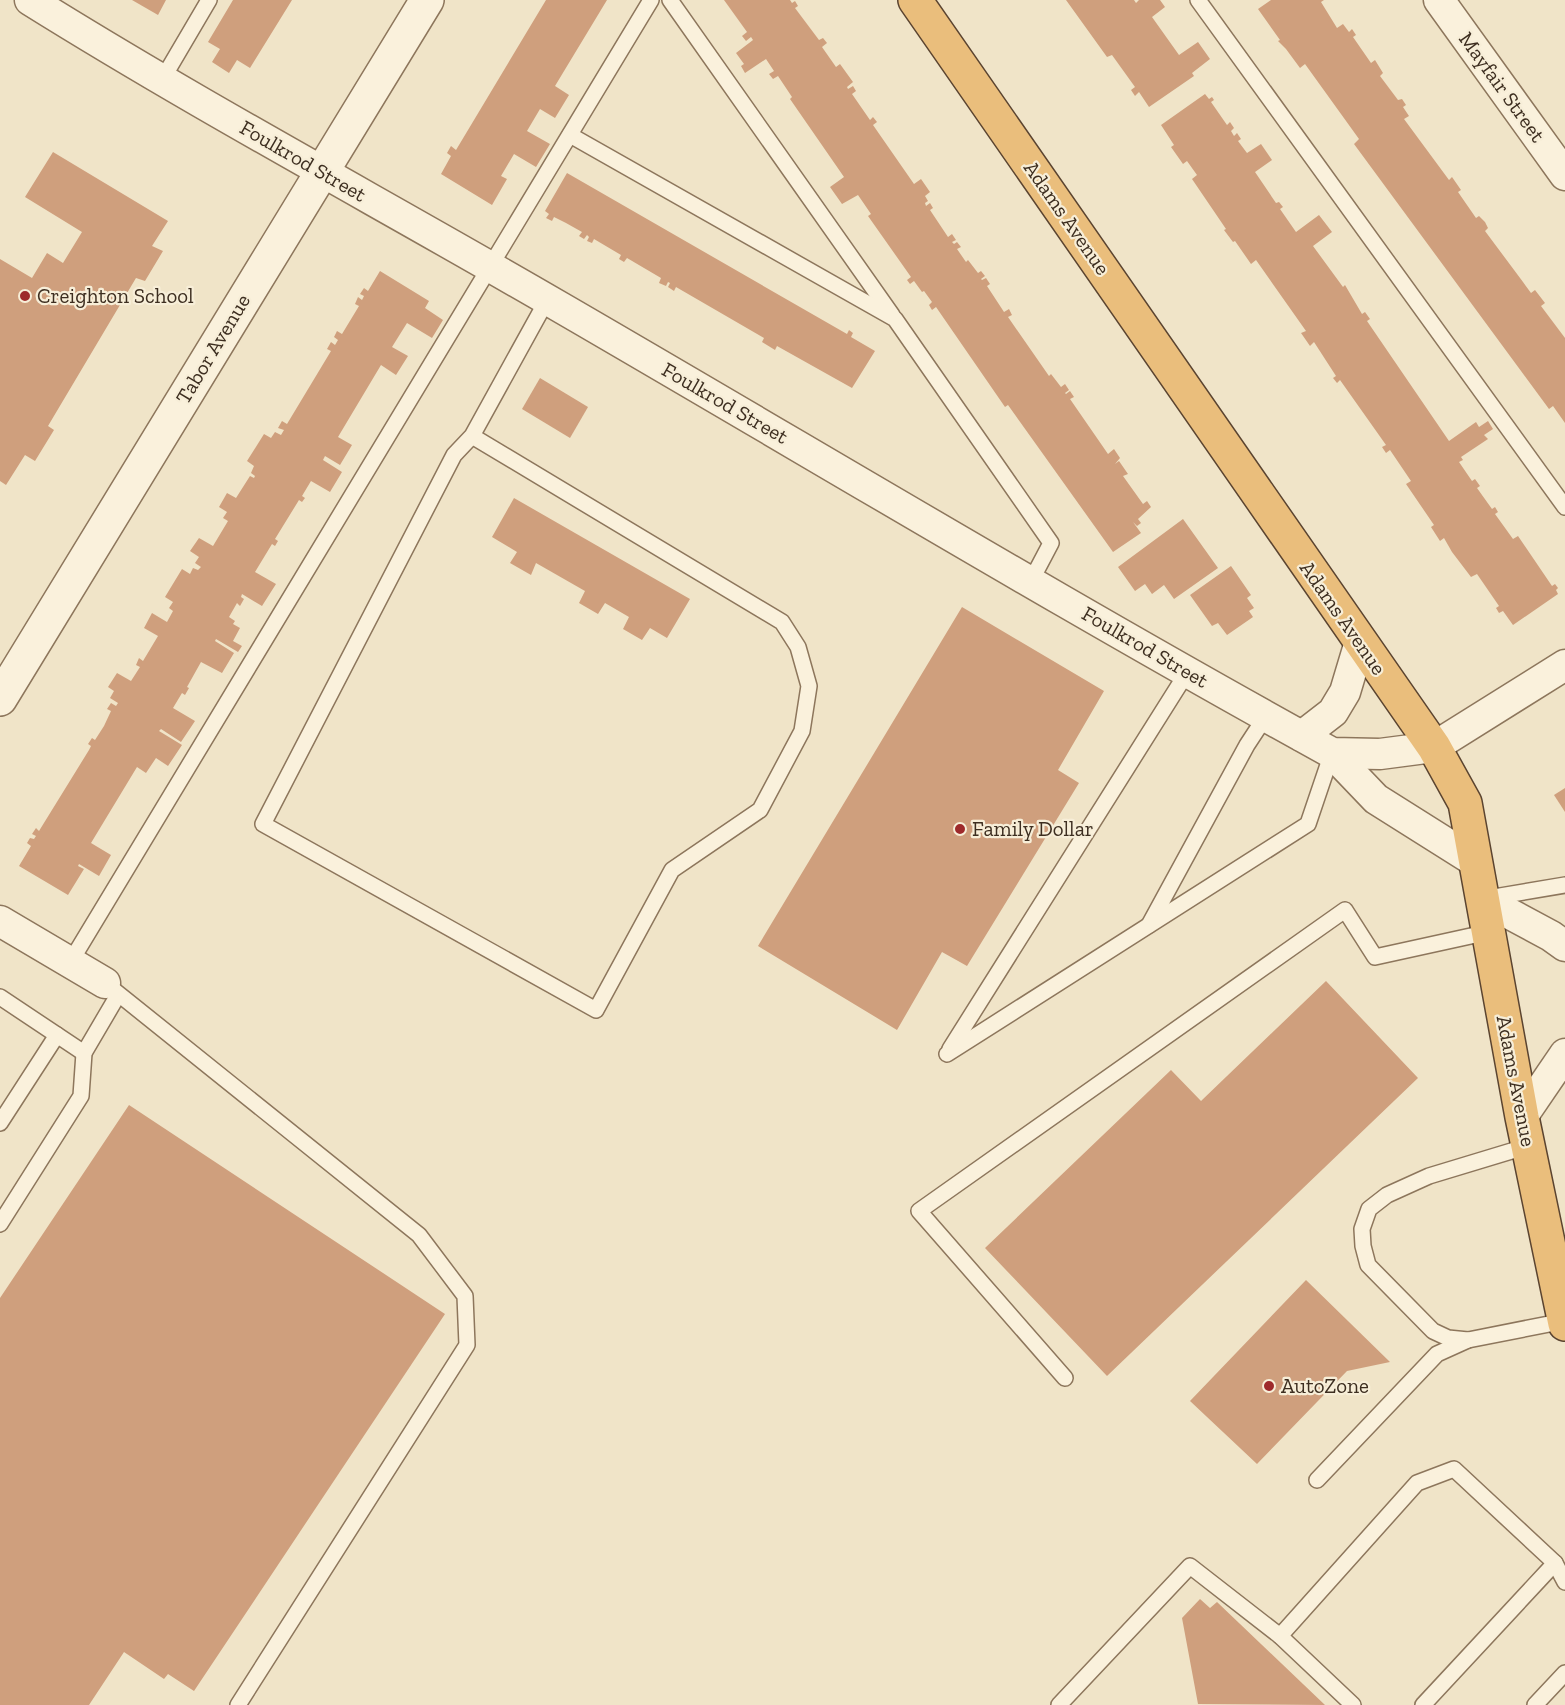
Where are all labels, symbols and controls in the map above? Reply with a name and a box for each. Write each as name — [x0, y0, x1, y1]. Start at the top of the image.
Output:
street label: Mayfair Street — [1454, 27, 1551, 147]
street label: Foulkrod Street — [236, 114, 371, 207]
street label: Adams Avenue — [1019, 156, 1116, 279]
place label: Creighton School — [37, 283, 194, 308]
marker: Creighton School — [18, 289, 32, 303]
street label: Tabor Avenue — [170, 289, 255, 408]
street label: Foulkrod Street — [658, 356, 793, 449]
street label: Adams Avenue — [1295, 556, 1392, 679]
street label: Foulkrod Street — [1078, 600, 1213, 693]
place label: Family Dollar — [972, 816, 1094, 841]
marker: Family Dollar — [953, 822, 967, 836]
street label: Adams Avenue — [1492, 1013, 1541, 1149]
place label: AutoZone — [1281, 1373, 1369, 1398]
marker: AutoZone — [1262, 1379, 1276, 1393]

